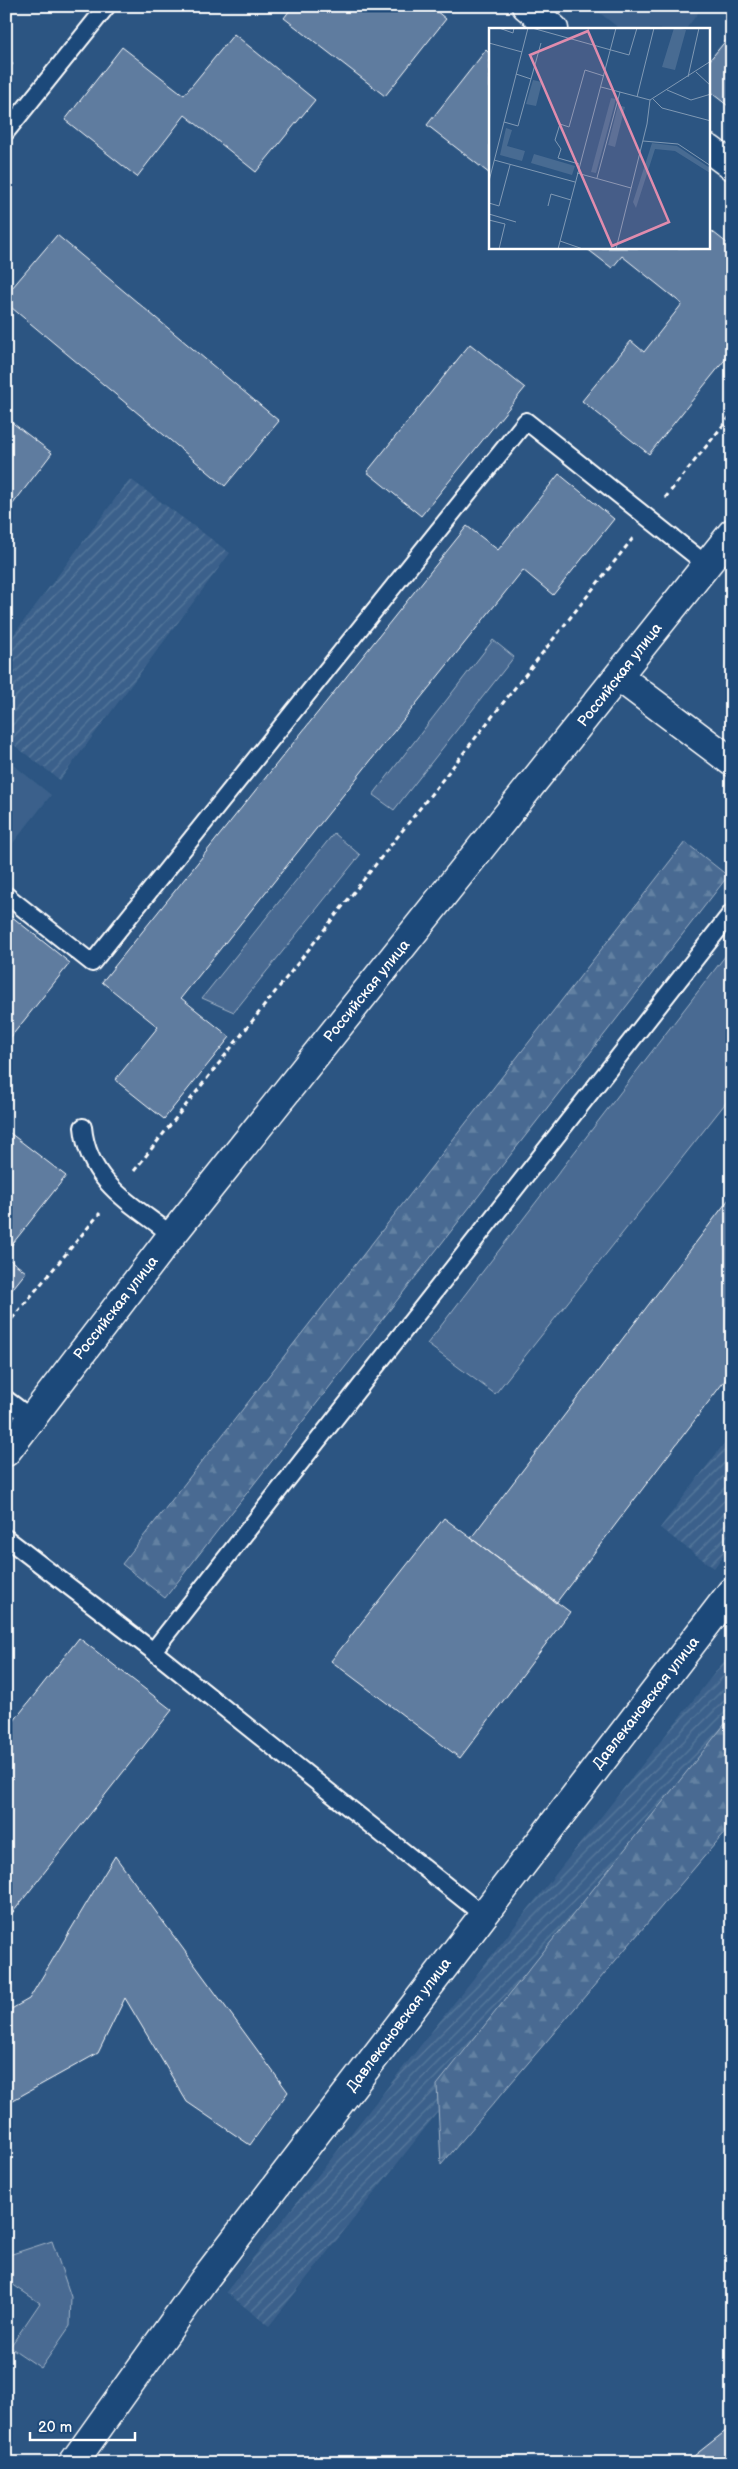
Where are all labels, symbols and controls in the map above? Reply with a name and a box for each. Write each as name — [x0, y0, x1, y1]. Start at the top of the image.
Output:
inset map — [489, 28, 710, 249]
street label: Российская улица — [573, 619, 667, 731]
street label: Российская улица — [320, 936, 414, 1046]
street label: Российская улица — [69, 1252, 163, 1364]
street label: Давлекановская улица — [588, 1633, 704, 1773]
street label: Давлекановская улица — [342, 1954, 456, 2096]
scale bar — [30, 2409, 135, 2441]
text: 20 m — [38, 2418, 72, 2437]

